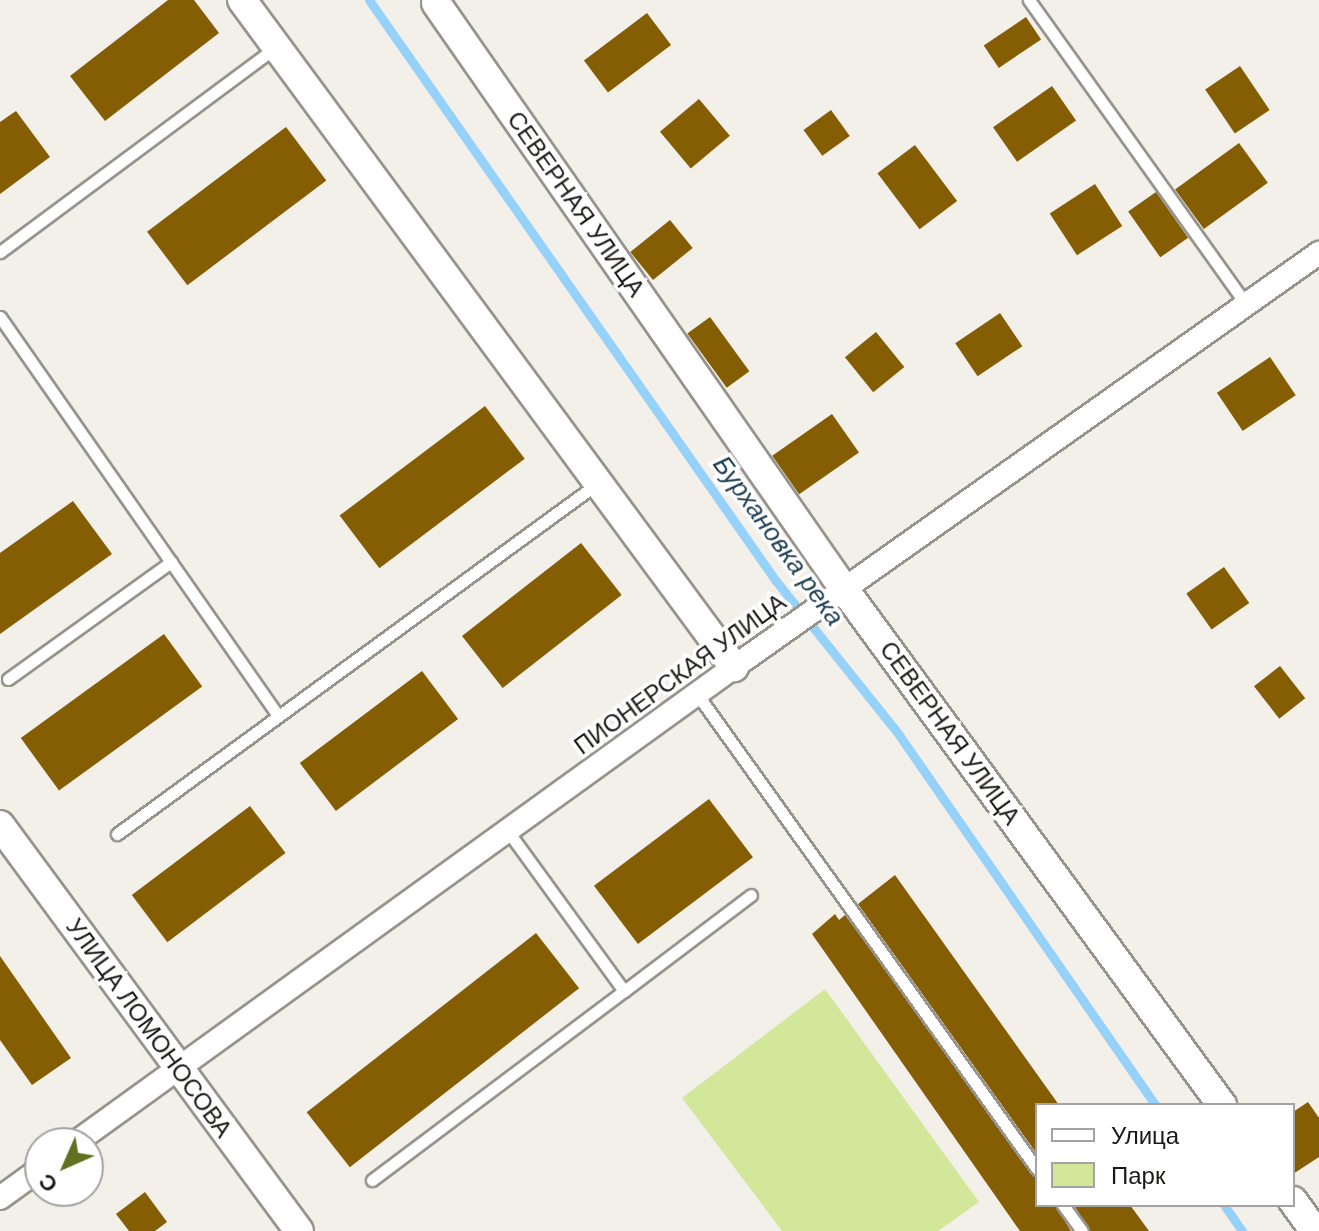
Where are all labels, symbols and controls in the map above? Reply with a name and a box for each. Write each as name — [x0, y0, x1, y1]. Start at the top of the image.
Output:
street label: СЕВЕРНАЯ УЛИЦА — [501, 106, 651, 302]
water label: Бурхановка река — [706, 450, 850, 632]
street label: ПИОНЕРСКАЯ УЛИЦА — [569, 588, 791, 760]
street label: СЕВЕРНАЯ УЛИЦА — [874, 636, 1026, 830]
street label: УЛИЦА ЛОМОНОСОВА — [60, 913, 238, 1143]
legend — [1035, 1103, 1295, 1207]
text: Улица — [1111, 1120, 1179, 1151]
north arrow — [24, 1127, 104, 1207]
text: Парк — [1111, 1160, 1165, 1191]
text: С — [32, 1167, 64, 1199]

